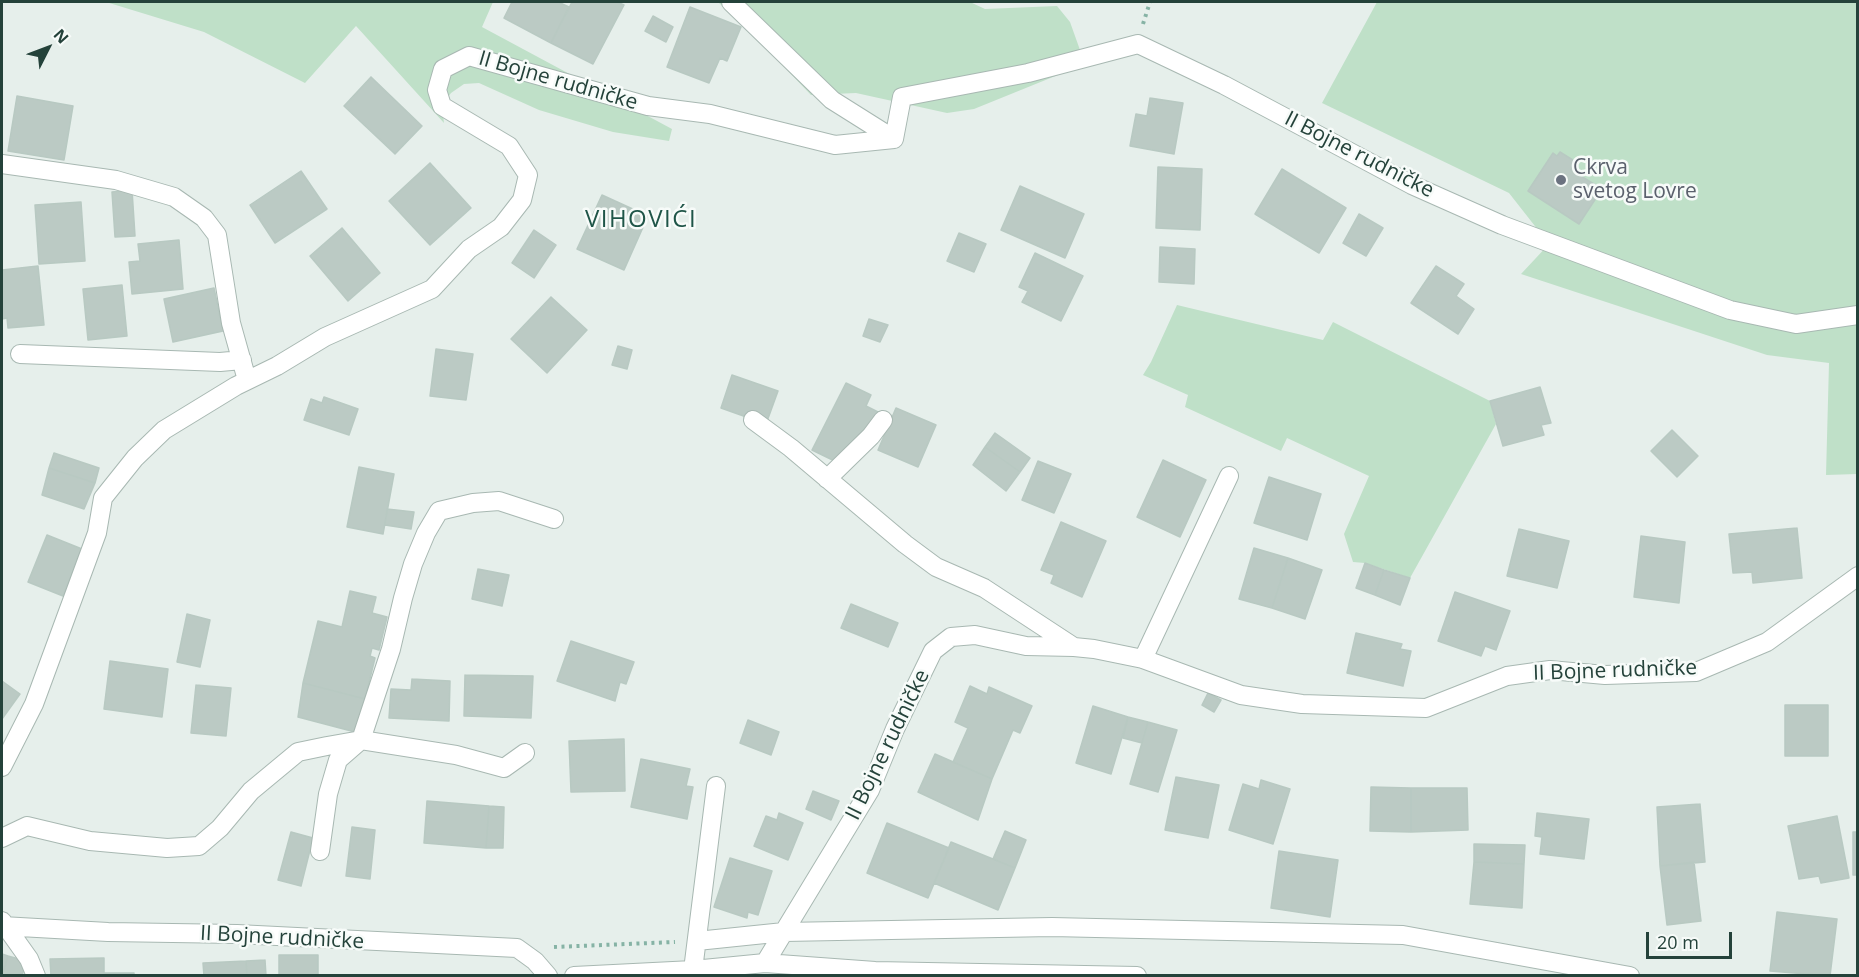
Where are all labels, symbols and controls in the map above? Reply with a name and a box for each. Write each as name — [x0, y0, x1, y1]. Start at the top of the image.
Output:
north arrow — [18, 18, 78, 78]
text: N — [49, 24, 74, 48]
street label: II Bojne rudničke — [476, 46, 640, 116]
street label: II Bojne rudničke — [1280, 107, 1438, 203]
place label: Ckrva svetog Lovre — [1573, 155, 1697, 205]
marker: Ckrva svetog Lovre — [1554, 173, 1568, 187]
district label: VIHOVIĆI — [585, 206, 697, 234]
street label: II Bojne rudničke — [1533, 656, 1697, 686]
street label: II Bojne rudničke — [841, 666, 935, 824]
scale bar — [1649, 920, 1734, 958]
street label: II Bojne rudničke — [199, 921, 365, 955]
text: 20 m — [1657, 930, 1699, 954]

